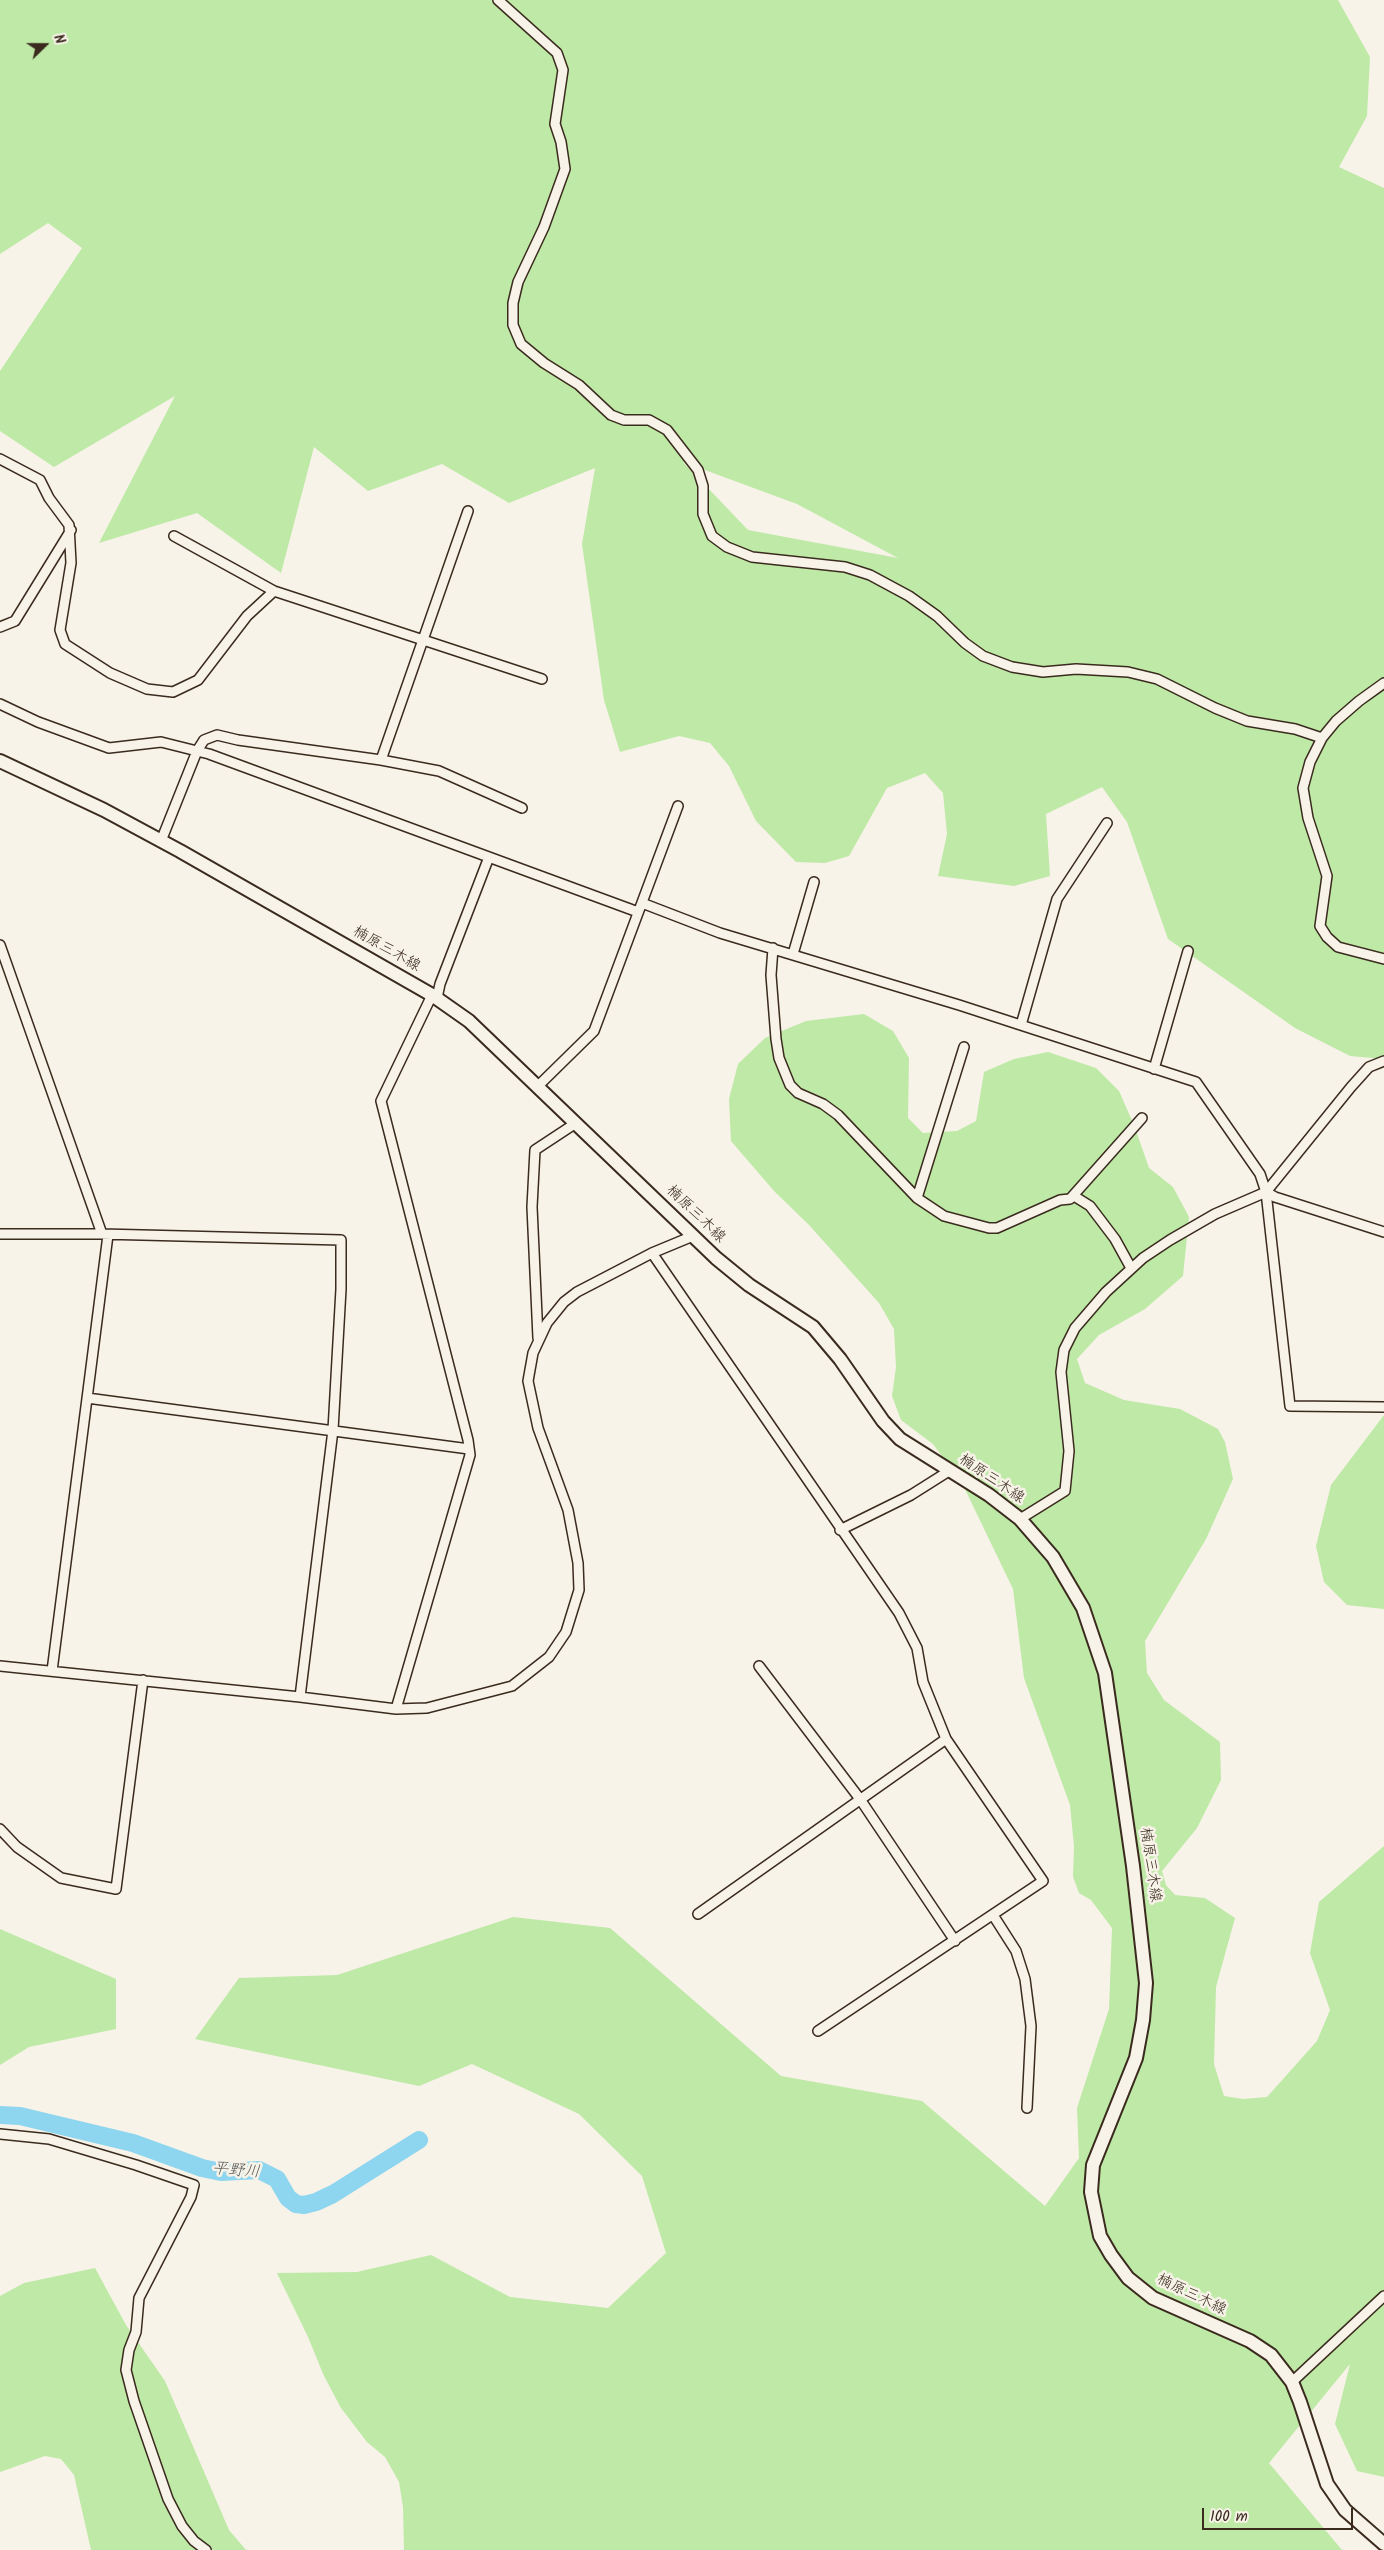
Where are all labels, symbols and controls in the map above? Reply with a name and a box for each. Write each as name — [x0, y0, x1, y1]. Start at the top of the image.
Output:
north arrow — [20, 20, 70, 70]
text: N — [47, 31, 71, 48]
street label: 楠原三木線 — [349, 923, 423, 977]
street label: 楠原三木線 — [662, 1182, 728, 1248]
street label: 楠原三木線 — [955, 1452, 1027, 1508]
street label: 楠原三木線 — [1135, 1827, 1163, 1903]
water label: 平野川 — [211, 2160, 261, 2184]
street label: 楠原三木線 — [1153, 2271, 1229, 2321]
scale bar — [1204, 2498, 1355, 2530]
text: 100 m — [1210, 2505, 1248, 2529]

